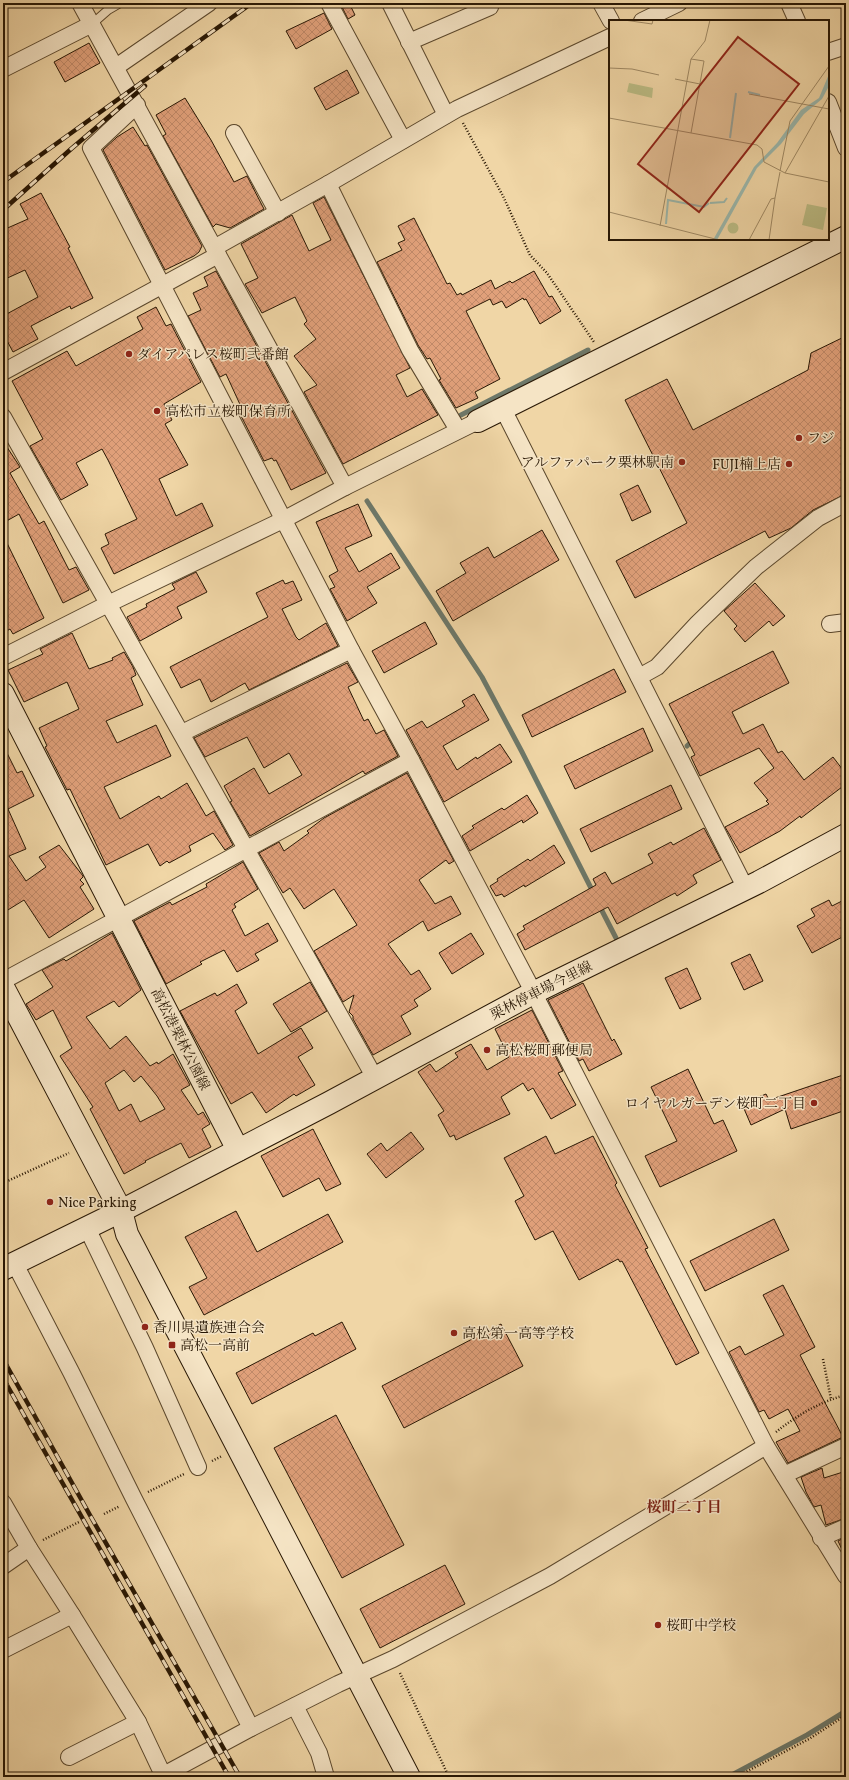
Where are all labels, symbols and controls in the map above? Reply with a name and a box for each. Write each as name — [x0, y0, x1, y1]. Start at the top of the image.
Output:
inset map — [609, 20, 829, 240]
place label: ダイアパレス桜町弐番館 — [137, 346, 289, 365]
marker: ダイアパレス桜町弐番館 — [124, 349, 134, 359]
place label: 高松市立桜町保育所 — [165, 403, 291, 422]
marker: 高松市立桜町保育所 — [152, 406, 162, 416]
place label: フジ — [807, 430, 834, 449]
marker: フジ — [794, 433, 804, 443]
place label: アルファパーク栗林駅南 — [521, 454, 674, 473]
place label: FUJI楠上店 — [712, 456, 781, 475]
marker: アルファパーク栗林駅南 — [677, 457, 687, 467]
marker: FUJI楠上店 — [784, 459, 794, 469]
street label: 栗林停車場今里線 — [487, 957, 596, 1025]
street label: 高松港栗林公園線 — [146, 985, 214, 1094]
place label: 高松桜町郵便局 — [495, 1042, 593, 1061]
marker: 高松桜町郵便局 — [482, 1045, 492, 1055]
place label: ロイヤルガーデン桜町二丁目 — [625, 1095, 806, 1114]
marker: ロイヤルガーデン桜町二丁目 — [809, 1098, 819, 1108]
place label: Nice Parking — [58, 1194, 137, 1213]
marker: Nice Parking — [45, 1197, 55, 1207]
place label: 香川県遺族連合会 — [153, 1319, 265, 1338]
marker: 香川県遺族連合会 — [140, 1322, 150, 1332]
place label: 高松第一高等学校 — [462, 1325, 574, 1344]
marker: 高松第一高等学校 — [449, 1328, 459, 1338]
place label: 高松一高前 — [180, 1337, 250, 1356]
marker: 高松一高前 — [167, 1340, 177, 1350]
district label: 桜町二丁目 — [646, 1498, 722, 1519]
place label: 桜町中学校 — [666, 1617, 736, 1636]
marker: 桜町中学校 — [653, 1620, 663, 1630]

